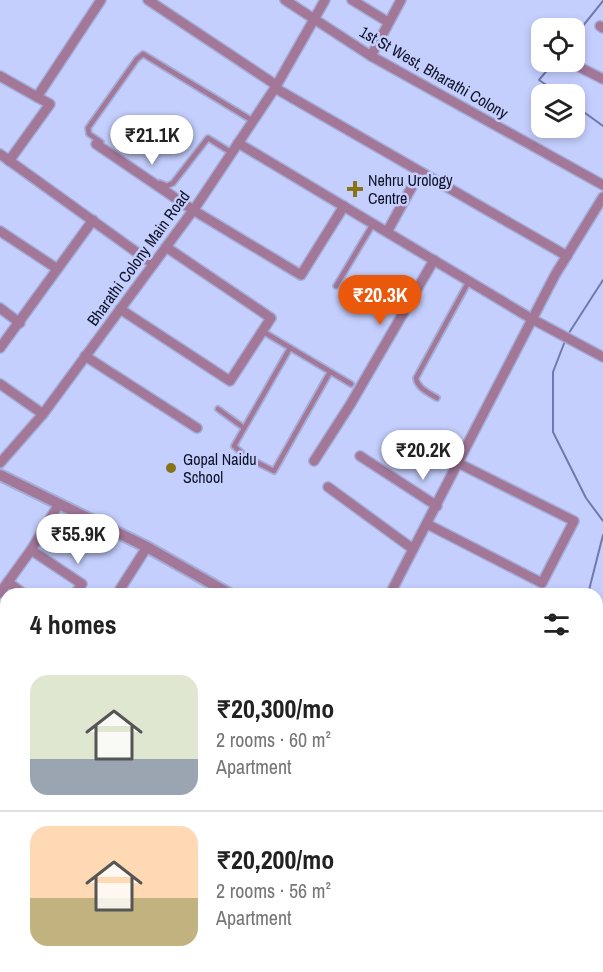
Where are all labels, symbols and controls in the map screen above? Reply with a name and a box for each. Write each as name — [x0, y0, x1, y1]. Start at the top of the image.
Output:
map controls — [531, 18, 585, 138]
button: locate — [531, 18, 585, 72]
street label: 1st St West, Bharathi Colony — [356, 20, 513, 124]
button: layers — [531, 84, 585, 138]
pin: ₹21.1K — [103, 115, 201, 166]
text: ₹21.1K — [124, 121, 180, 148]
place label: Nehru Urology Centre — [368, 169, 453, 209]
marker: Nehru Urology Centre — [346, 180, 364, 198]
street label: Bharathi Colony Main Road — [82, 186, 194, 330]
pin: ₹20.3K — [331, 275, 429, 326]
text: ₹20.3K — [352, 281, 408, 308]
pin: ₹20.2K — [374, 430, 472, 481]
text: ₹20.2K — [395, 436, 451, 463]
place label: Gopal Naidu School — [183, 448, 257, 488]
marker: Gopal Naidu School — [164, 461, 178, 475]
pin: ₹55.9K — [29, 514, 127, 565]
text: ₹55.9K — [50, 520, 106, 547]
text: 4 homes — [30, 607, 117, 642]
icon: filters — [540, 608, 573, 641]
text: ₹20,300/mo — [216, 691, 334, 726]
icon: home — [78, 699, 150, 771]
text: 2 rooms · 60 m² — [216, 726, 331, 753]
text: Apartment — [216, 753, 292, 780]
text: ₹20,200/mo — [216, 842, 334, 877]
icon: home — [78, 850, 150, 922]
text: 2 rooms · 56 m² — [216, 877, 331, 904]
text: Apartment — [216, 904, 292, 931]

